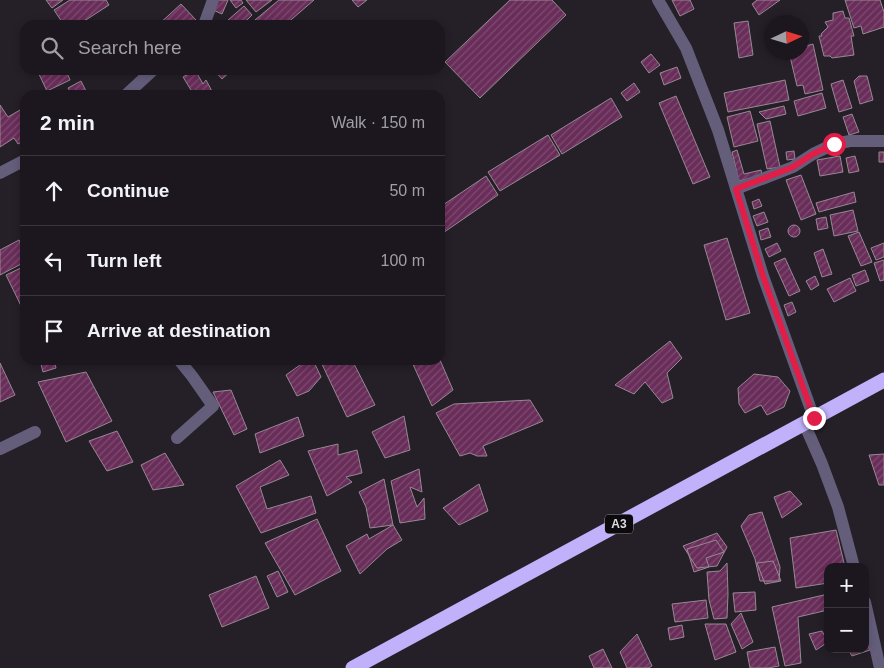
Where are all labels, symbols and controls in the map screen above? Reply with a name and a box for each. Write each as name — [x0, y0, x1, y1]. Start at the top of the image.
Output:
north arrow — [764, 15, 809, 60]
search box — [20, 20, 445, 75]
icon: search — [38, 34, 66, 62]
text: Search here — [78, 37, 182, 58]
text: 2 min — [40, 111, 95, 134]
text: Walk · 150 m — [331, 114, 425, 131]
route start — [823, 133, 846, 156]
icon: ahead — [40, 177, 68, 205]
text: Continue — [87, 180, 169, 201]
text: 50 m — [389, 182, 425, 199]
icon: left — [40, 247, 68, 275]
text: Turn left — [87, 250, 162, 271]
text: 100 m — [381, 252, 425, 269]
icon: arrive — [40, 317, 68, 345]
text: Arrive at destination — [87, 320, 271, 341]
route end — [803, 407, 826, 430]
road number: A3 — [605, 514, 633, 534]
map controls — [824, 563, 869, 653]
button: + — [824, 563, 869, 608]
button: − — [824, 608, 869, 653]

